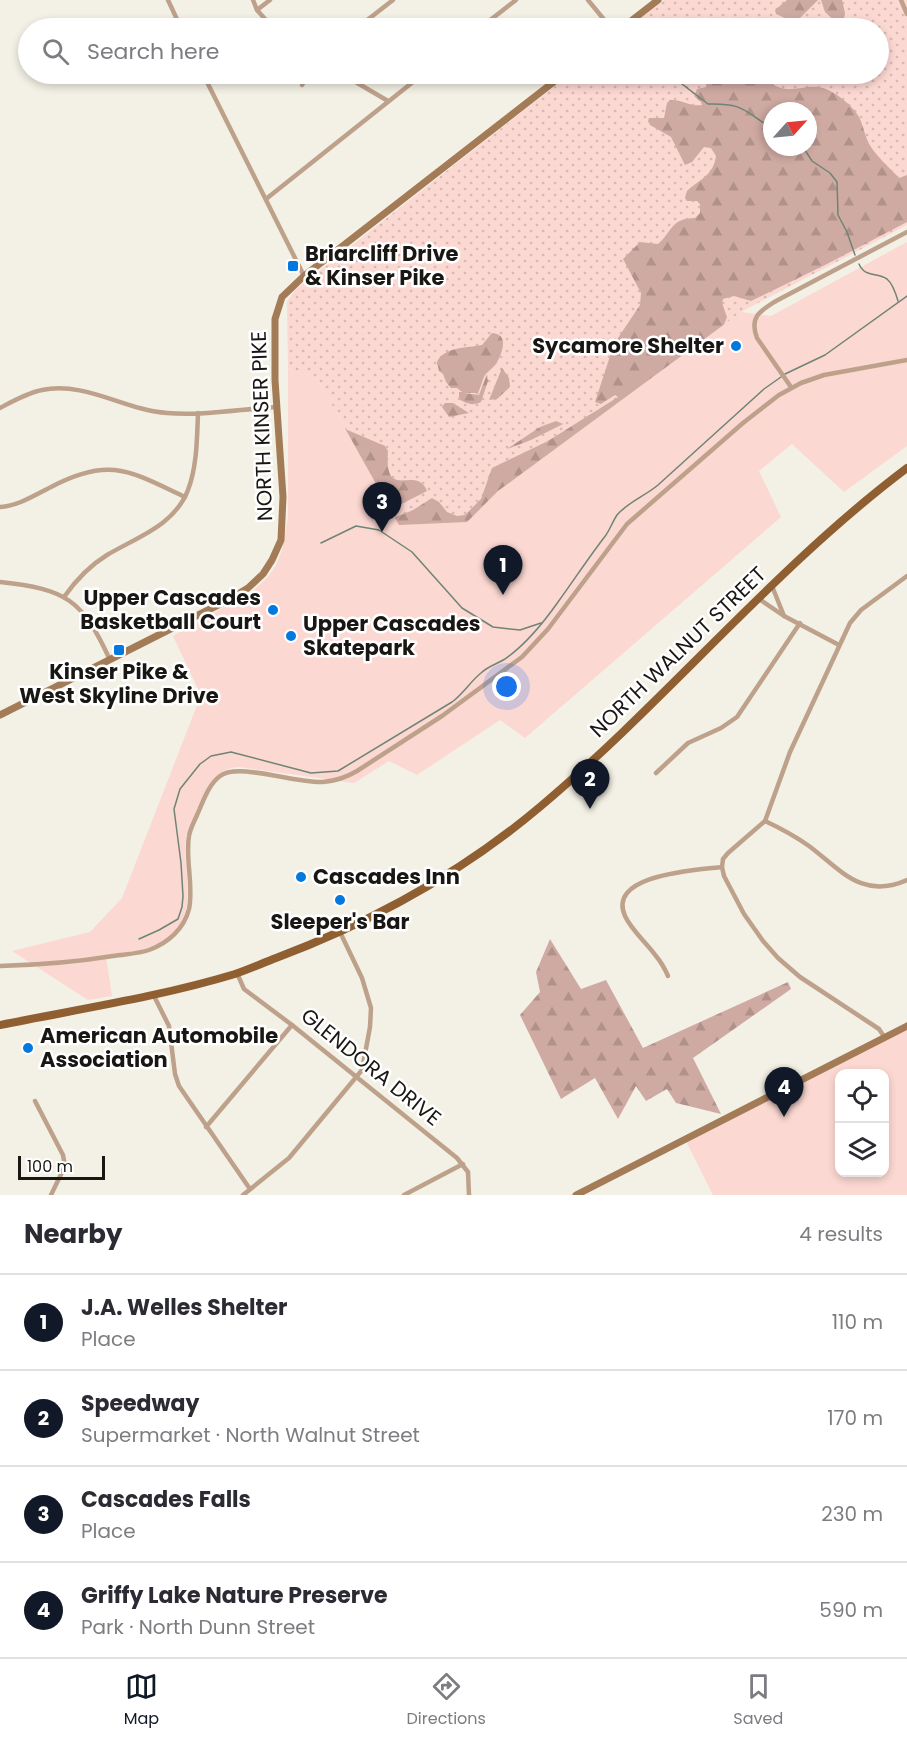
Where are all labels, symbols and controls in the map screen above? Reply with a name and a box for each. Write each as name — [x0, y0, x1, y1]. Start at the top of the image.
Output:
search box — [18, 18, 889, 84]
icon: search — [39, 35, 72, 68]
text: Search here — [87, 36, 220, 67]
north arrow — [763, 102, 817, 156]
place label: Briarcliff Drive & Kinser Pike — [305, 239, 459, 292]
marker: Briarcliff Drive & Kinser Pike — [286, 259, 300, 273]
street label: NORTH KINSER PIKE — [244, 330, 279, 522]
place label: Sycamore Shelter — [532, 331, 724, 360]
marker: Sycamore Shelter — [729, 339, 743, 353]
pin: 3 — [362, 482, 401, 532]
pin: 1 — [484, 546, 522, 595]
street label: NORTH WALNUT STREET — [583, 560, 772, 744]
place label: Upper Cascades Basketball Court — [80, 583, 261, 636]
marker: Upper Cascades Basketball Court — [266, 603, 280, 617]
place label: Upper Cascades Skatepark — [303, 609, 481, 662]
marker: Upper Cascades Skatepark — [284, 629, 298, 643]
marker: Kinser Pike & West Skyline Drive — [112, 643, 126, 657]
place label: Kinser Pike & West Skyline Drive — [19, 657, 219, 710]
your location — [492, 672, 521, 701]
pin: 2 — [570, 760, 610, 809]
place label: Cascades Inn — [313, 862, 460, 891]
marker: Cascades Inn — [294, 870, 308, 884]
marker: Sleeper's Bar — [333, 893, 347, 907]
place label: Sleeper's Bar — [270, 907, 410, 936]
street label: GLENDORA DRIVE — [295, 1001, 447, 1132]
place label: American Automobile Association — [40, 1021, 278, 1074]
marker: American Automobile Association — [21, 1041, 35, 1055]
pin: 4 — [764, 1068, 804, 1117]
map controls — [835, 1069, 889, 1177]
button: locate — [835, 1069, 889, 1123]
button: layers — [835, 1123, 889, 1177]
scale bar — [18, 1153, 105, 1180]
text: 100 m — [27, 1155, 73, 1178]
text: Nearby — [24, 1216, 122, 1252]
text: 4 results — [799, 1220, 883, 1248]
text: J.A. Welles Shelter — [81, 1292, 287, 1323]
text: 1 — [40, 1308, 47, 1336]
text: 110 m — [832, 1308, 883, 1336]
text: Place — [81, 1325, 136, 1353]
text: Speedway — [81, 1388, 199, 1419]
text: 2 — [38, 1404, 49, 1432]
text: 170 m — [827, 1404, 883, 1432]
text: Supermarket · North Walnut Street — [81, 1421, 420, 1449]
text: Cascades Falls — [81, 1484, 251, 1515]
text: 3 — [37, 1500, 50, 1528]
text: 230 m — [821, 1500, 883, 1528]
text: Place — [81, 1517, 136, 1545]
text: Griffy Lake Nature Preserve — [81, 1580, 387, 1611]
text: 4 — [37, 1596, 50, 1624]
text: 590 m — [819, 1596, 883, 1624]
text: Park · North Dunn Street — [81, 1613, 315, 1641]
tab: Map — [124, 1670, 159, 1731]
tab: Directions — [407, 1670, 486, 1731]
tab: Saved — [733, 1670, 783, 1731]

